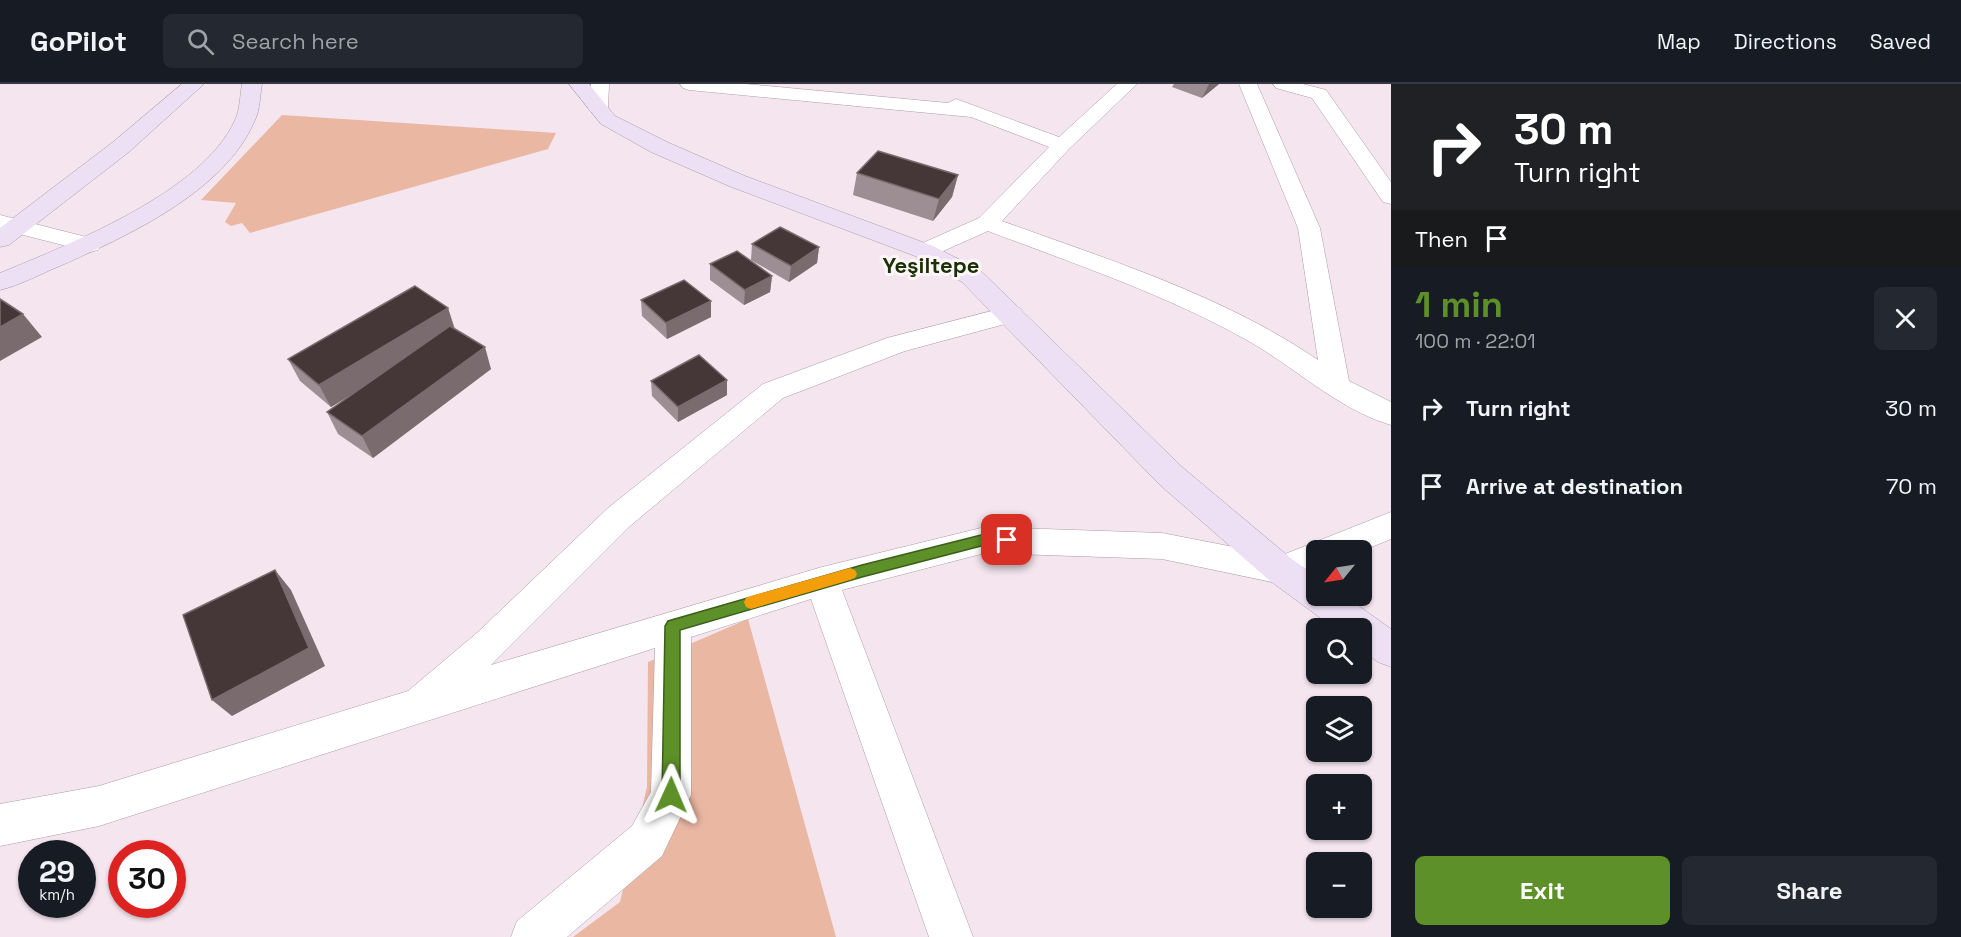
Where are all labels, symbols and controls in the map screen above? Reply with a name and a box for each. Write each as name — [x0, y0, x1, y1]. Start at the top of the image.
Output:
search box — [163, 14, 583, 68]
text: GoPilot — [30, 23, 127, 59]
icon: search — [184, 25, 217, 58]
text: Search here — [232, 27, 359, 55]
text: Map — [1657, 28, 1701, 55]
text: Directions — [1734, 28, 1837, 55]
text: Saved — [1870, 28, 1931, 55]
text: 30 m — [1514, 103, 1613, 156]
icon: right — [1415, 108, 1493, 186]
text: Turn right — [1514, 155, 1641, 190]
icon: arrive — [1480, 222, 1513, 255]
text: Then — [1415, 225, 1468, 253]
district label: Yeşiltepe — [883, 251, 979, 279]
text: 1 min — [1415, 282, 1503, 328]
button: close — [1874, 287, 1937, 350]
text: 100 m · 22:01 — [1415, 328, 1536, 354]
icon: right — [1415, 392, 1448, 425]
text: Turn right — [1466, 394, 1571, 422]
text: 30 m — [1885, 394, 1937, 422]
icon: arrive — [1415, 470, 1448, 503]
text: Arrive at destination — [1466, 472, 1683, 500]
text: 70 m — [1886, 472, 1937, 500]
pin — [981, 514, 1032, 565]
icon: arrive — [990, 523, 1023, 556]
north arrow — [1306, 540, 1372, 606]
map controls — [1306, 540, 1372, 918]
button: search — [1306, 618, 1372, 684]
button: layers — [1306, 696, 1372, 762]
position arrow — [639, 763, 703, 827]
button: + — [1306, 774, 1372, 840]
speed limit sign: 30 — [108, 840, 186, 918]
text: 29 — [39, 852, 75, 891]
button: − — [1306, 852, 1372, 918]
button: Exit — [1415, 856, 1670, 925]
button: Share — [1682, 856, 1937, 925]
text: km/h — [39, 885, 75, 904]

